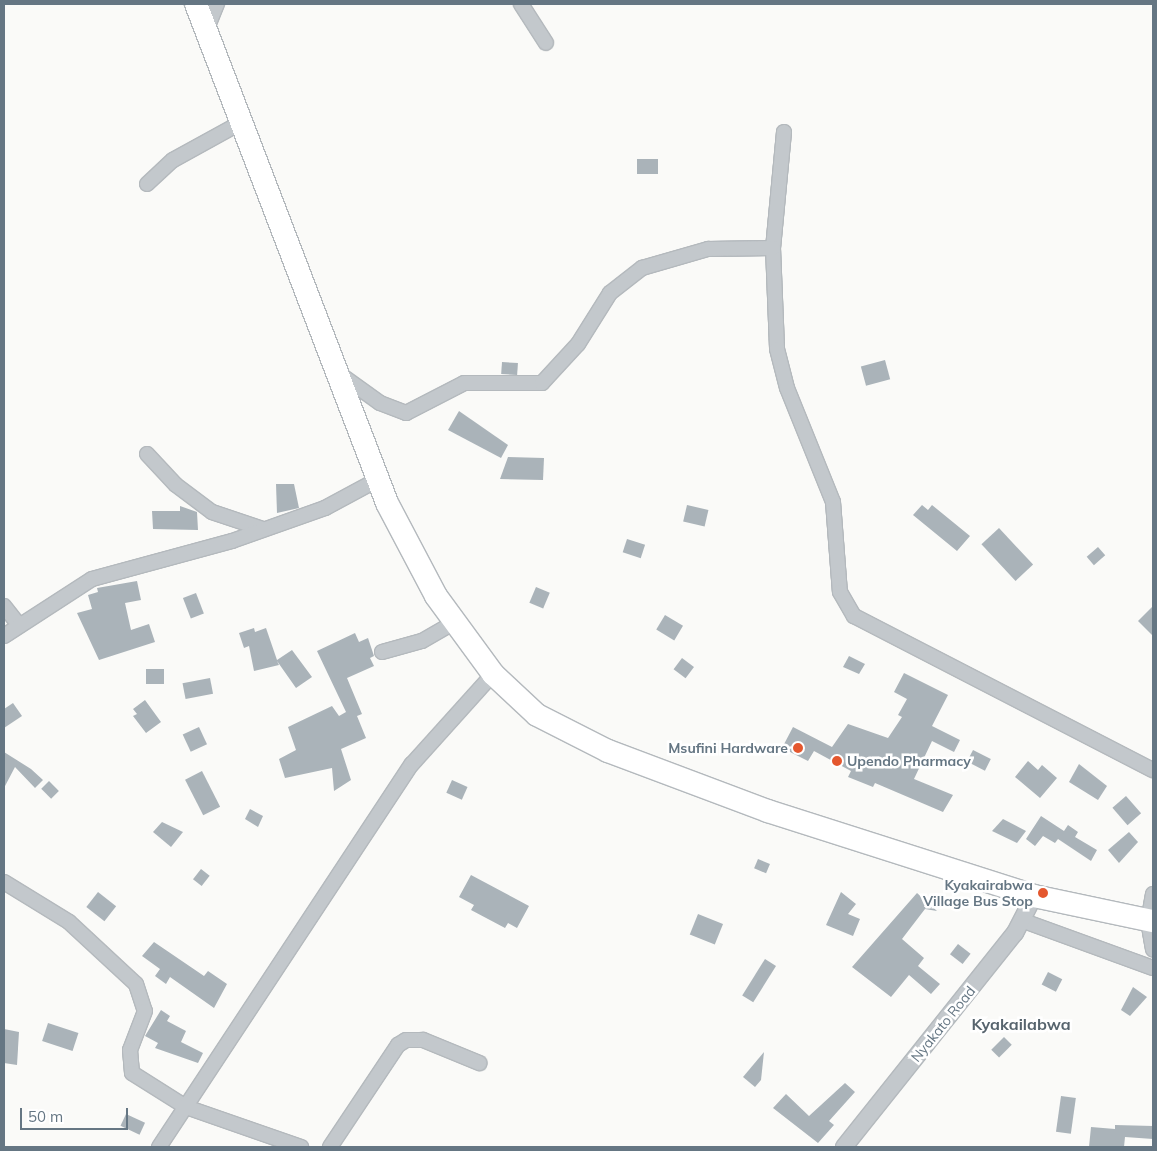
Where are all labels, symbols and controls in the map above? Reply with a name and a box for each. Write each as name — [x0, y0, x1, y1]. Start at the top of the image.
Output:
place label: Msufini Hardware — [668, 740, 788, 756]
marker: Msufini Hardware — [792, 742, 804, 754]
place label: Upendo Pharmacy — [847, 753, 971, 769]
marker: Upendo Pharmacy — [831, 755, 843, 767]
place label: Kyakairabwa Village Bus Stop — [923, 877, 1033, 910]
marker: Kyakairabwa Village Bus Stop — [1037, 887, 1049, 899]
street label: Nyakato Road — [907, 983, 979, 1065]
district label: Kyakailabwa — [971, 1014, 1071, 1034]
scale bar — [22, 1098, 130, 1130]
text: 50 m — [28, 1107, 63, 1126]

